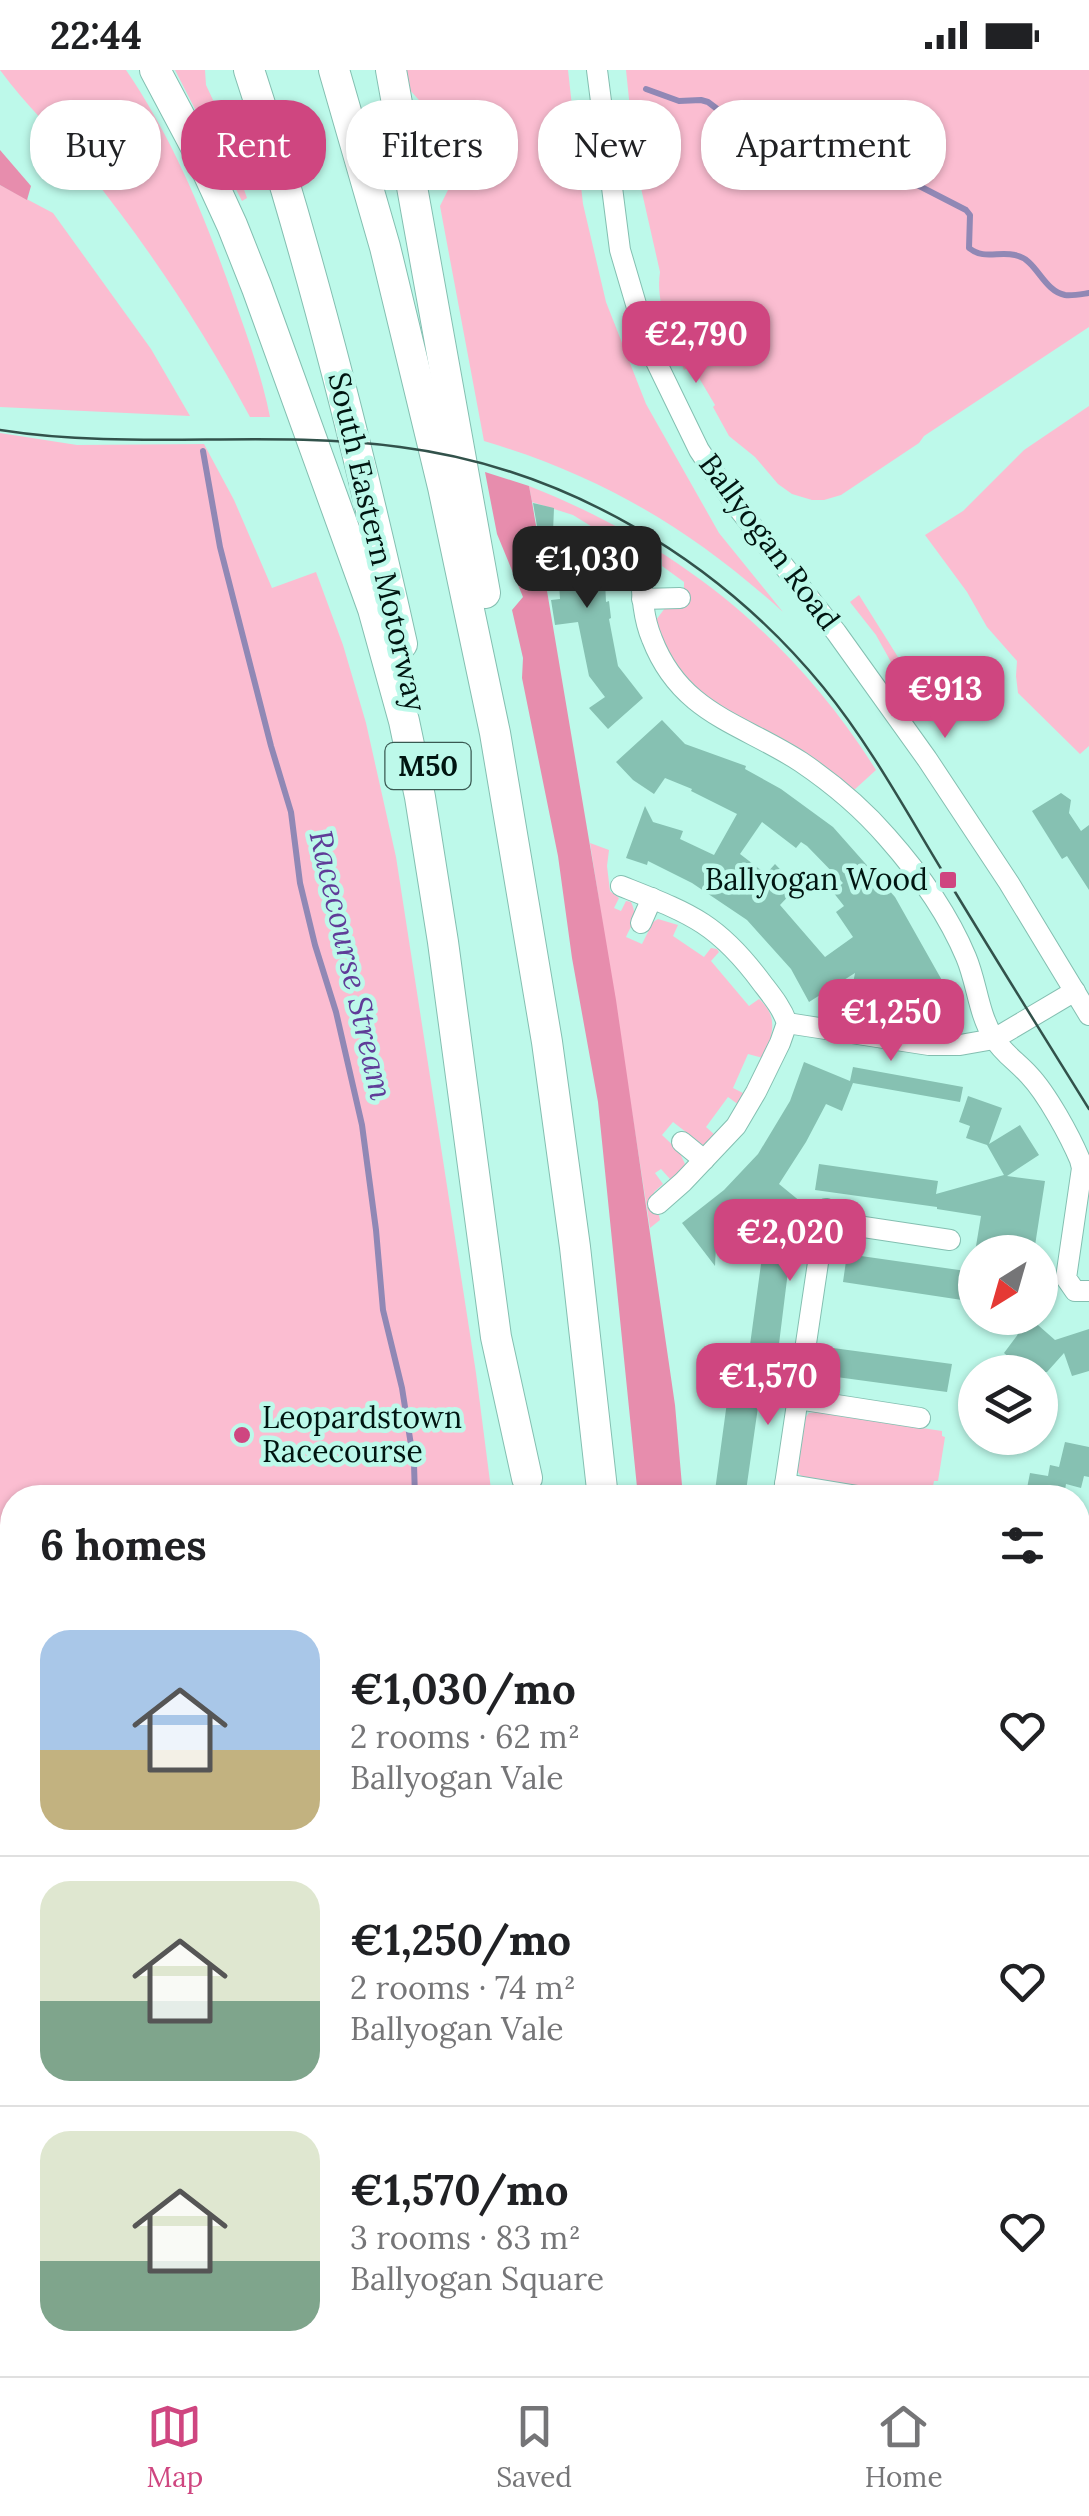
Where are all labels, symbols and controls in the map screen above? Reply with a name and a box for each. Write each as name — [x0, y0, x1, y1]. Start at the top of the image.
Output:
text: 22:44 — [50, 11, 142, 59]
chip: Buy — [30, 100, 161, 190]
chip: Rent — [181, 100, 326, 190]
chip: Filters — [346, 100, 518, 190]
chip: New — [538, 100, 681, 190]
chip: Apartment — [701, 100, 946, 190]
pin: €2,790 — [615, 301, 777, 386]
text: €2,790 — [644, 313, 748, 354]
street label: South Eastern Motorway — [319, 368, 436, 715]
street label: Ballyogan Road — [690, 446, 849, 638]
pin: €1,030 — [506, 526, 668, 611]
text: €1,030 — [534, 538, 640, 579]
pin: €913 — [886, 656, 1004, 741]
text: €913 — [907, 668, 983, 709]
road number: M50 — [386, 743, 470, 789]
water label: Racecourse Stream — [301, 826, 402, 1104]
place label: Ballyogan Wood — [705, 860, 928, 899]
marker: Ballyogan Wood — [937, 869, 959, 891]
pin: €1,250 — [810, 979, 972, 1064]
text: €1,250 — [840, 991, 942, 1032]
pin: €2,020 — [709, 1199, 871, 1284]
text: €2,020 — [736, 1211, 844, 1252]
north arrow — [958, 1235, 1058, 1335]
map controls — [958, 1235, 1058, 1455]
pin: €1,570 — [687, 1343, 849, 1428]
text: €1,570 — [718, 1355, 818, 1396]
button: layers — [958, 1355, 1058, 1455]
place label: Leopardstown Racecourse — [262, 1398, 462, 1470]
marker: Leopardstown Racecourse — [231, 1424, 253, 1446]
text: 6 homes — [40, 1518, 207, 1572]
icon: filters — [995, 1518, 1050, 1573]
text: €1,030/mo — [350, 1662, 576, 1716]
icon: home — [120, 1670, 240, 1790]
icon: heart — [995, 1703, 1050, 1758]
text: 2 rooms · 62 m² — [350, 1716, 580, 1757]
text: Ballyogan Vale — [350, 1757, 564, 1798]
text: €1,250/mo — [350, 1913, 571, 1967]
icon: home — [120, 1921, 240, 2041]
icon: heart — [995, 1954, 1050, 2009]
text: 2 rooms · 74 m² — [350, 1967, 576, 2008]
text: Ballyogan Vale — [350, 2008, 564, 2049]
text: €1,570/mo — [350, 2163, 568, 2217]
icon: home — [120, 2171, 240, 2291]
icon: heart — [995, 2204, 1050, 2259]
text: 3 rooms · 83 m² — [350, 2217, 581, 2258]
text: Ballyogan Square — [350, 2258, 604, 2299]
tab: Map — [146, 2399, 203, 2495]
tab: Saved — [496, 2399, 572, 2495]
tab: Home — [865, 2399, 943, 2495]

